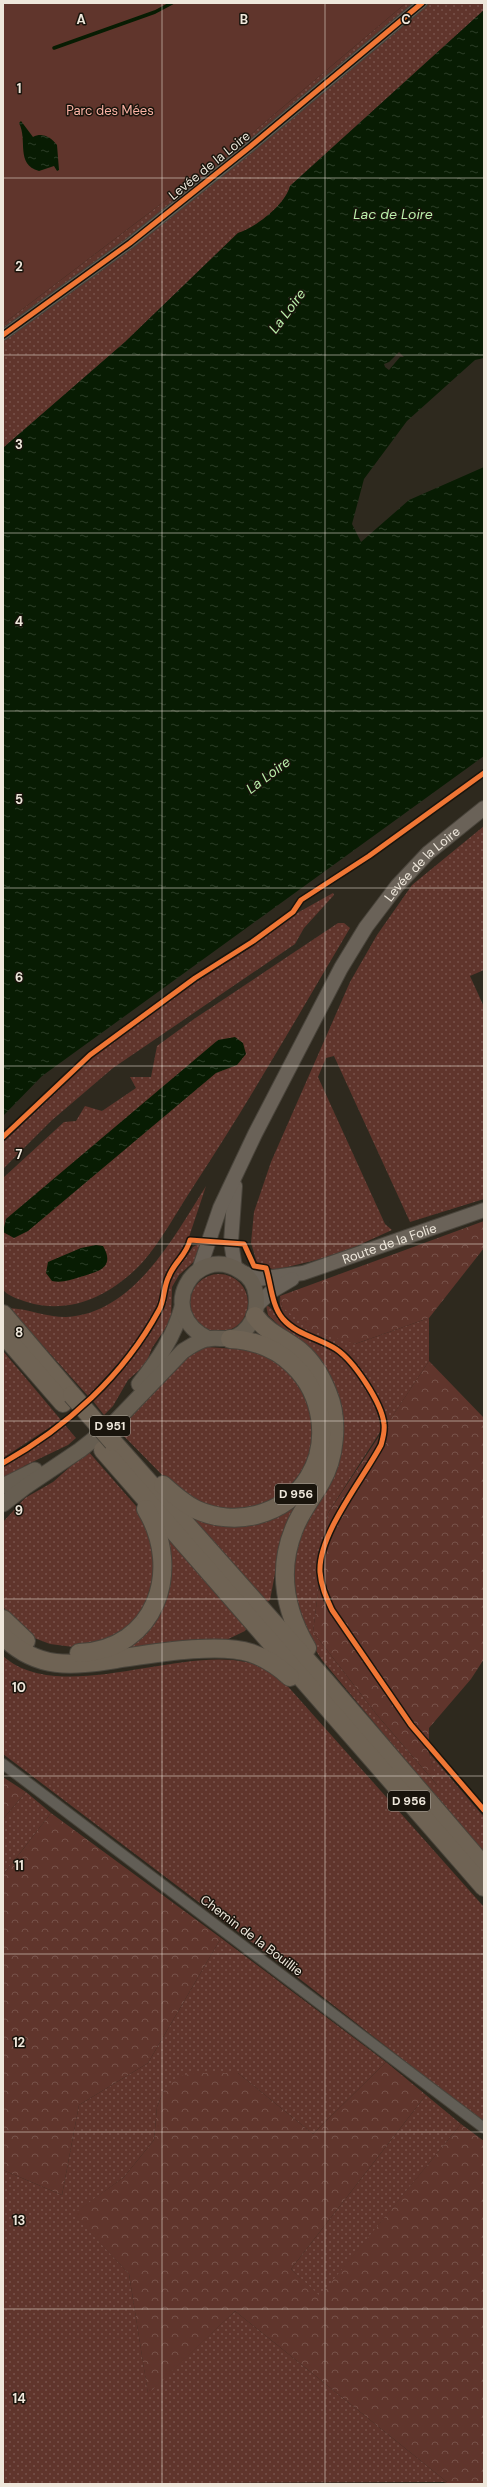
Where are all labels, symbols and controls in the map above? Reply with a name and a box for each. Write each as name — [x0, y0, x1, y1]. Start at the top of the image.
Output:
text: A — [76, 11, 86, 28]
text: B — [240, 11, 248, 28]
text: C — [401, 11, 411, 28]
text: 1 — [17, 80, 21, 97]
park label: Parc des Mées — [66, 102, 154, 119]
street label: Levée de la Loire — [165, 127, 254, 204]
water label: Lac de Loire — [353, 205, 433, 223]
text: 2 — [15, 258, 23, 275]
water label: La Loire — [264, 285, 310, 337]
text: 3 — [15, 436, 23, 453]
text: 4 — [15, 613, 23, 630]
water label: La Loire — [242, 752, 294, 798]
text: 5 — [15, 791, 23, 808]
street label: Levée de la Loire — [380, 823, 463, 905]
text: 6 — [15, 969, 23, 986]
text: 7 — [16, 1146, 23, 1163]
street label: Route de la Folie — [340, 1219, 439, 1268]
text: 8 — [15, 1324, 23, 1341]
road number: D 951 — [90, 1416, 130, 1436]
road number: D 956 — [275, 1484, 317, 1504]
text: 9 — [15, 1502, 23, 1519]
text: 10 — [12, 1679, 26, 1696]
road number: D 956 — [388, 1791, 430, 1811]
text: 11 — [14, 1857, 24, 1874]
street label: Chemin de la Bouillie — [197, 1891, 307, 1980]
text: 12 — [13, 2034, 25, 2051]
text: 13 — [13, 2212, 25, 2229]
text: 14 — [12, 2390, 26, 2407]

